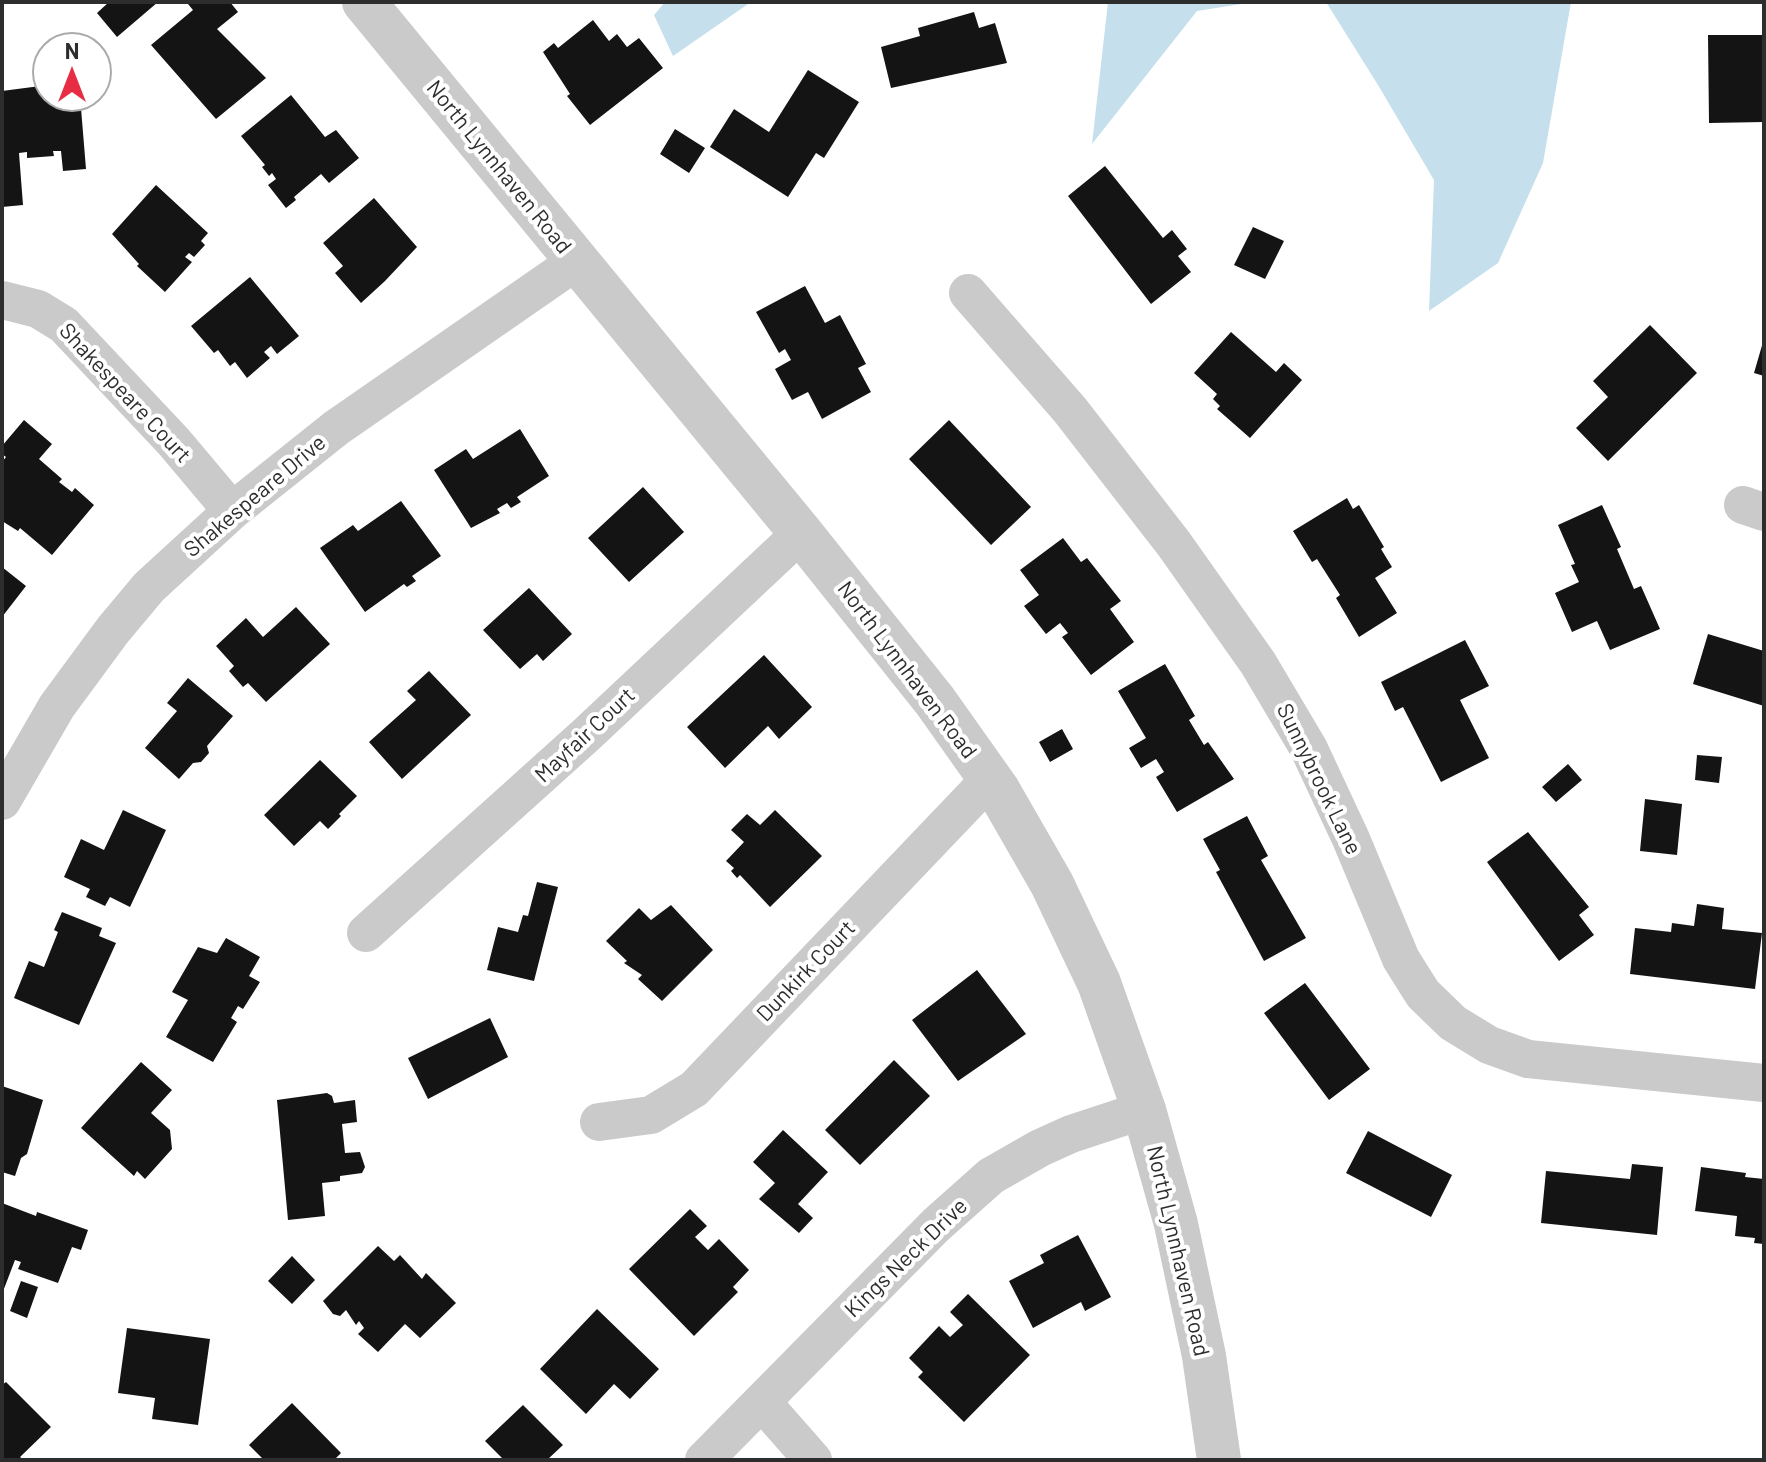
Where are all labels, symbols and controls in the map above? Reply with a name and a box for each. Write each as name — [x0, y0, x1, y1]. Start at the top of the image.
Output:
north arrow — [32, 32, 112, 112]
text: N — [65, 37, 79, 63]
street label: North Lynnhaven Road — [421, 75, 577, 259]
street label: Shakespeare Court — [54, 318, 196, 468]
street label: Shakespeare Drive — [179, 429, 331, 563]
street label: North Lynnhaven Road — [832, 576, 982, 764]
street label: Mayfair Court — [530, 682, 640, 788]
street label: Sunnybrook Lane — [1271, 699, 1367, 859]
street label: Dunkirk Court — [751, 915, 861, 1027]
street label: North Lynnhaven Road — [1141, 1143, 1215, 1359]
street label: Kings Neck Drive — [839, 1193, 973, 1323]

